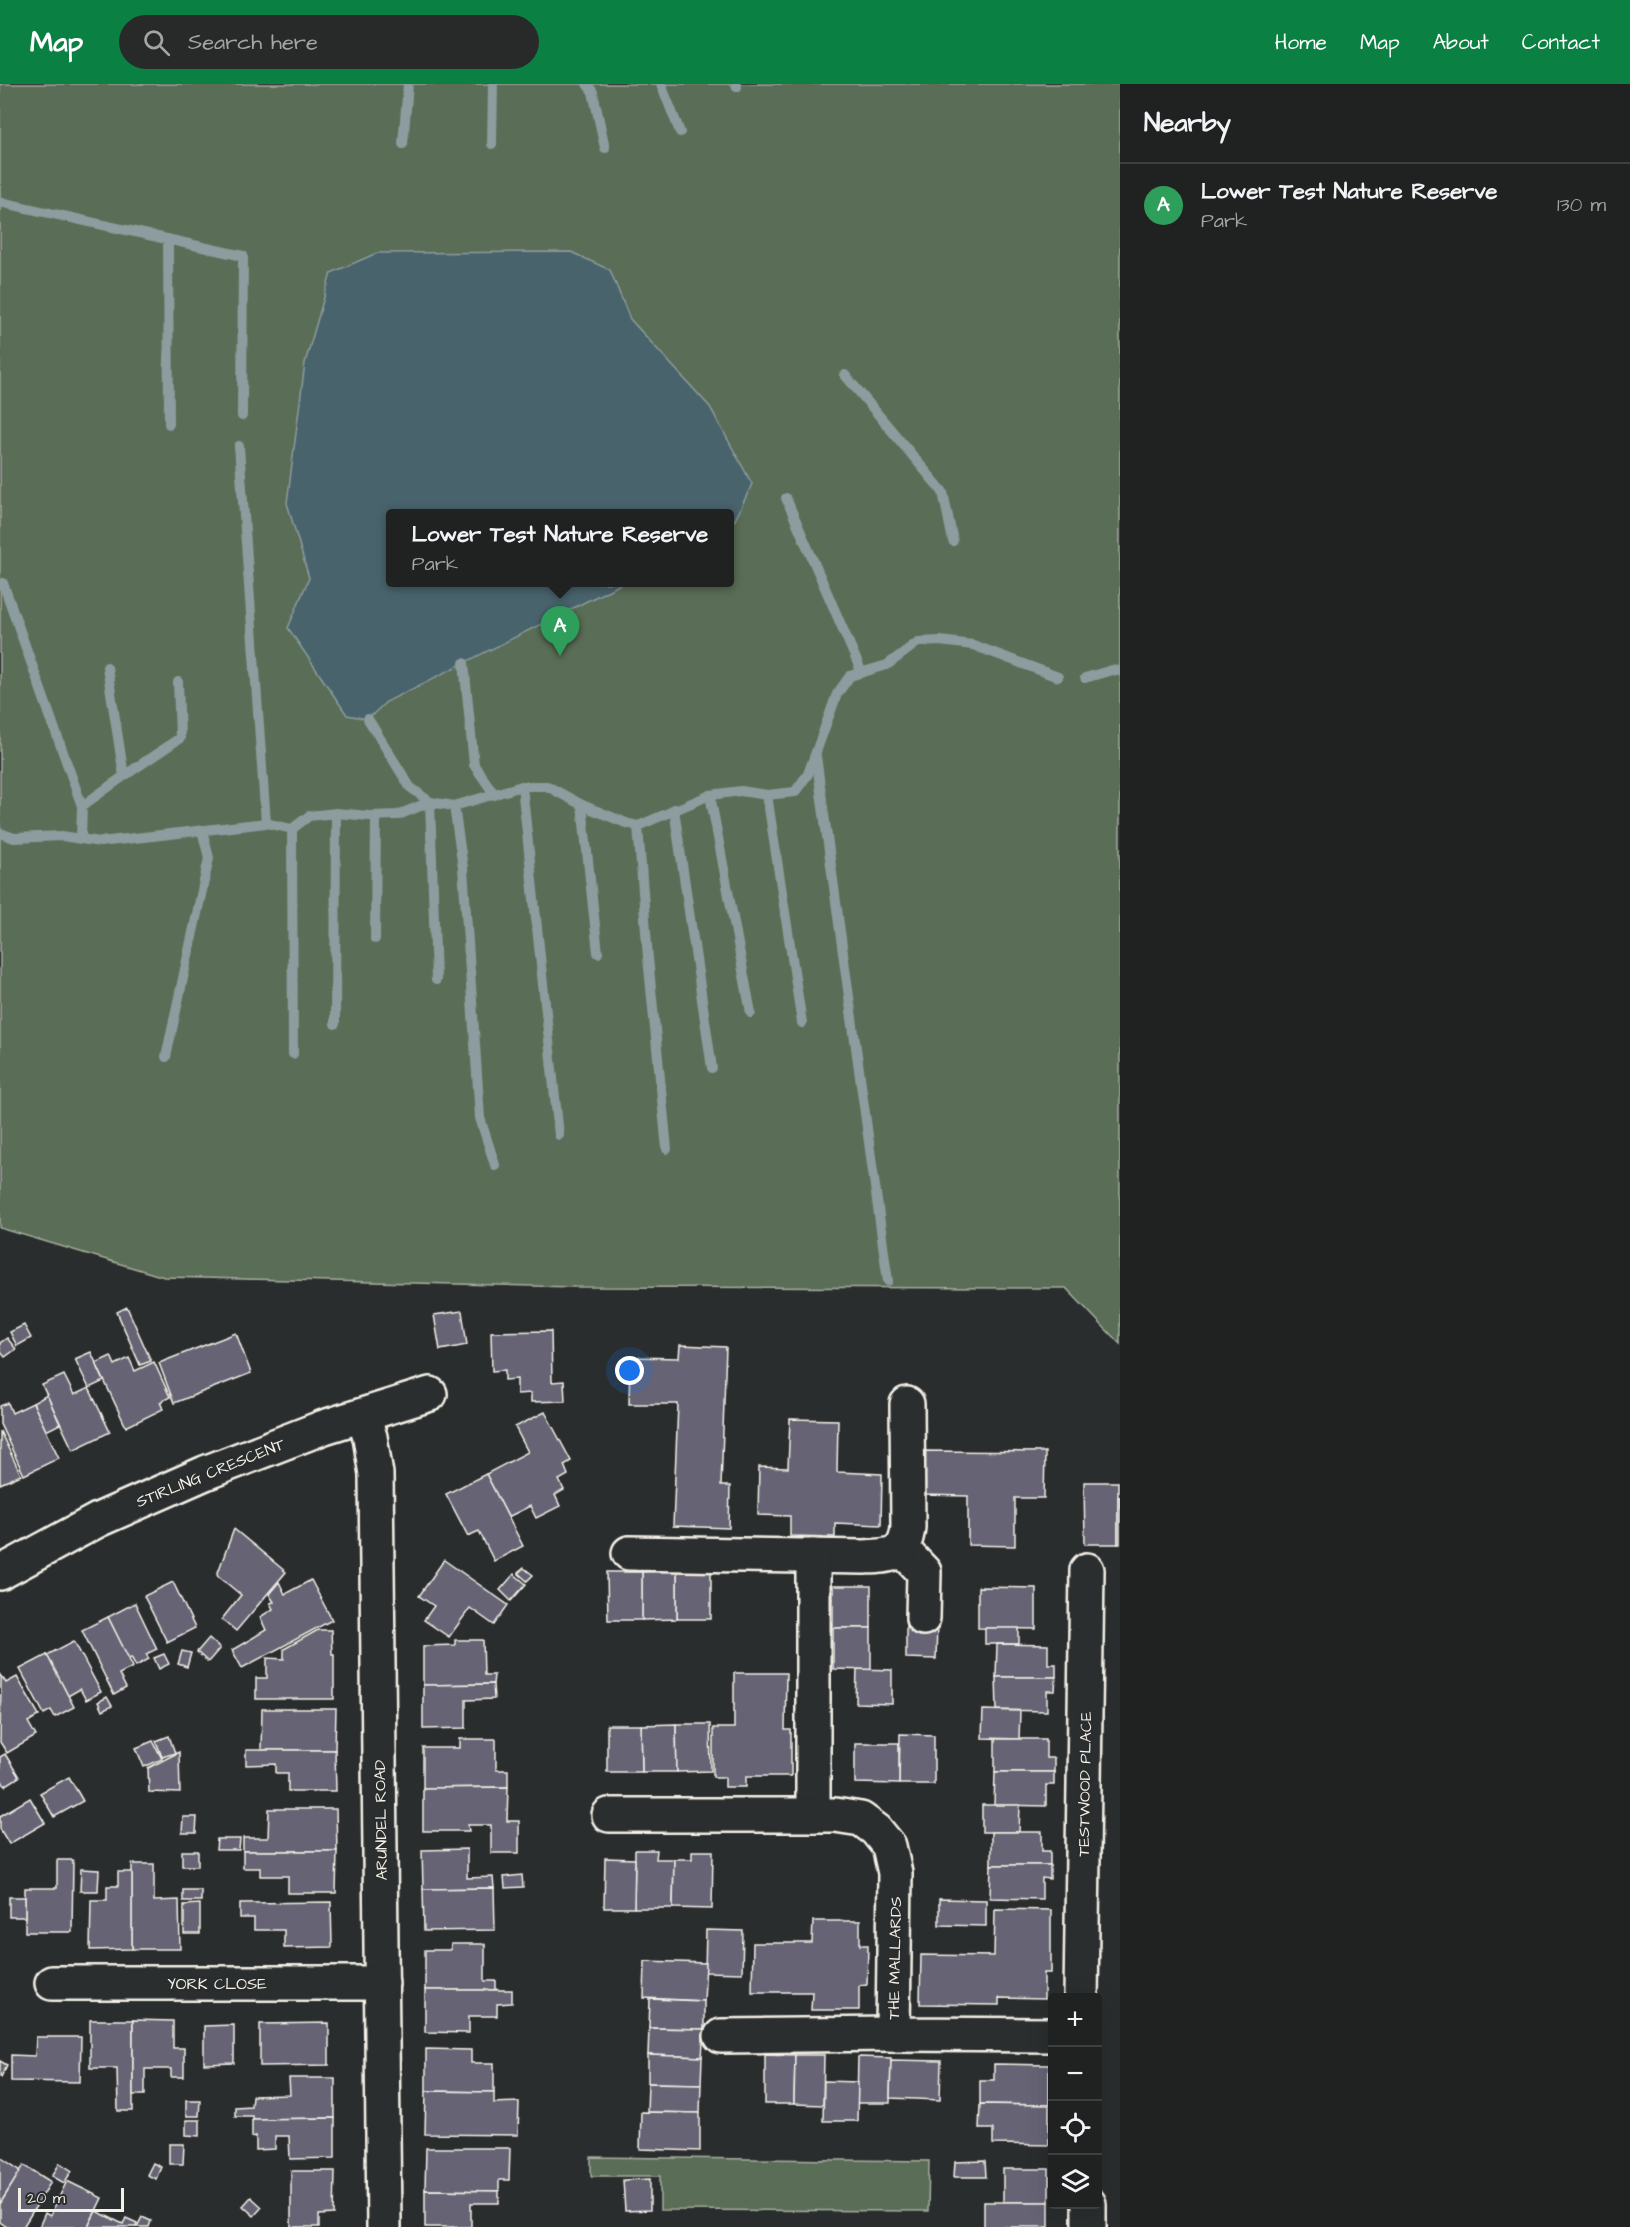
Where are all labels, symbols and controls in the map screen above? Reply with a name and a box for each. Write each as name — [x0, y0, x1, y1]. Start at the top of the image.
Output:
search box — [119, 15, 539, 69]
text: Map — [30, 23, 83, 62]
icon: search — [140, 26, 173, 59]
text: Search here — [188, 27, 318, 58]
text: Home — [1275, 28, 1327, 57]
text: Map — [1360, 28, 1400, 57]
text: About — [1433, 28, 1489, 57]
text: Contact — [1522, 28, 1600, 57]
text: Nearby — [1144, 105, 1231, 141]
text: Lower Test Nature Reserve — [1201, 176, 1497, 207]
text: A — [1157, 191, 1170, 219]
text: 130 m — [1557, 191, 1606, 219]
text: Park — [1201, 207, 1247, 235]
popup — [386, 509, 734, 587]
text: Lower Test Nature Reserve — [412, 519, 708, 550]
text: Park — [412, 550, 458, 578]
pin: A — [540, 606, 580, 656]
your location — [615, 1356, 644, 1385]
street label: STIRLING CRESCENT — [133, 1433, 288, 1513]
street label: TESTWOOD PLACE — [1073, 1711, 1097, 1857]
street label: ARUNDEL ROAD — [369, 1759, 393, 1881]
street label: THE MALLARDS — [883, 1896, 907, 2020]
street label: YORK CLOSE — [167, 1973, 267, 1995]
map controls — [1048, 1993, 1102, 2209]
button: + — [1048, 1993, 1102, 2047]
button: − — [1048, 2047, 1102, 2101]
button: locate — [1048, 2101, 1102, 2155]
button: layers — [1048, 2155, 1102, 2209]
scale bar — [18, 2185, 124, 2212]
text: 20 m — [27, 2187, 65, 2209]

